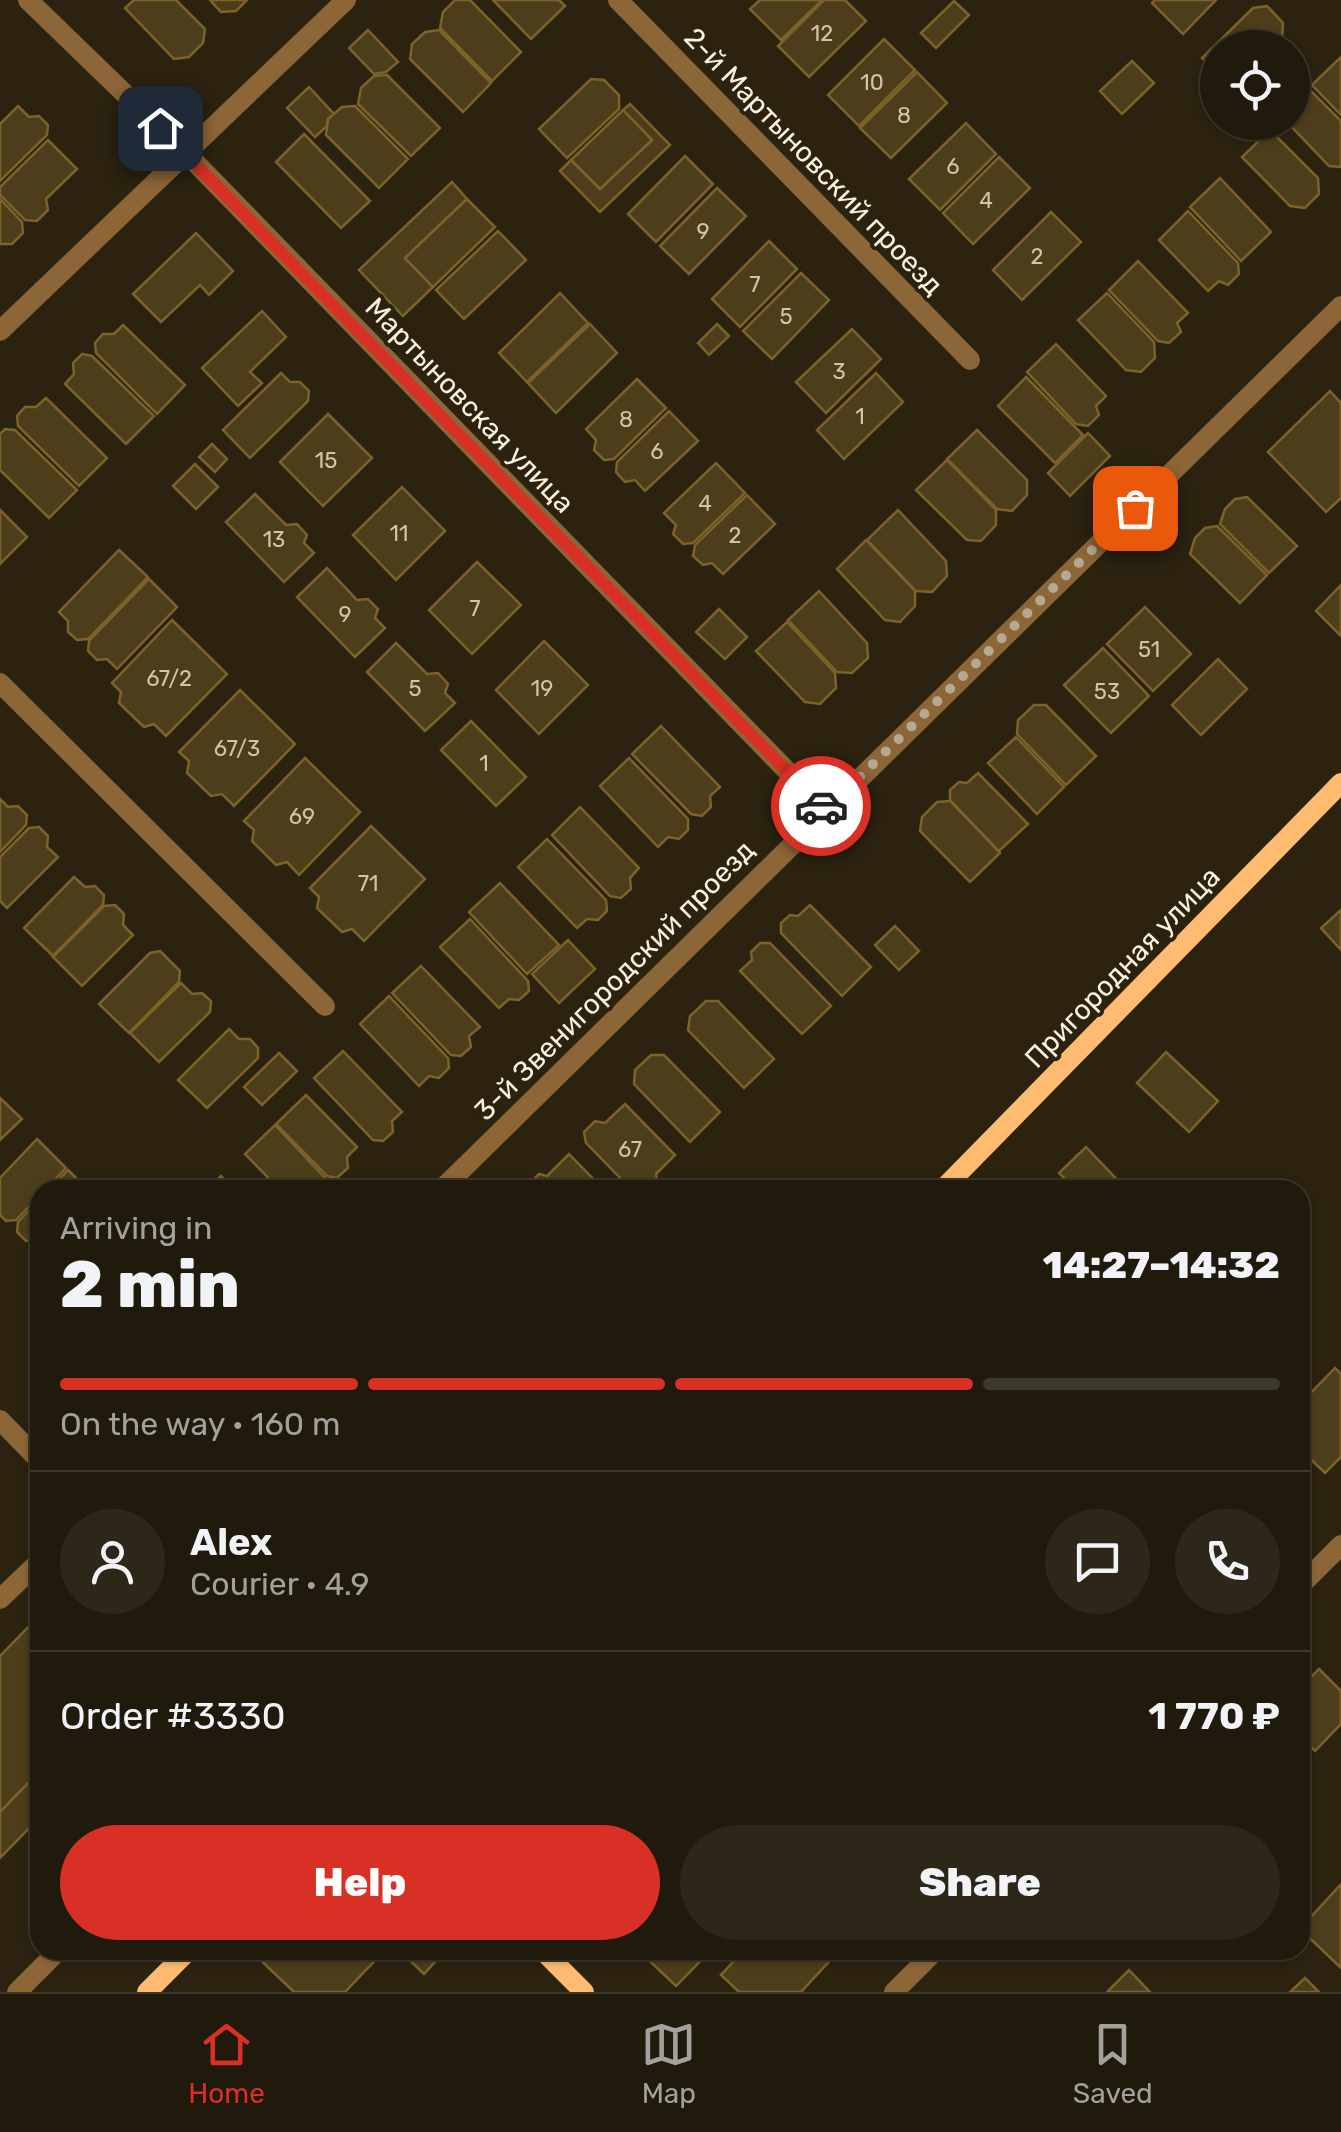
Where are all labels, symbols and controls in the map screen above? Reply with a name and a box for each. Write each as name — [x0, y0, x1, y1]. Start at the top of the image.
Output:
house number: 12 — [811, 20, 833, 47]
street label: 2-й Мартыновский проезд — [677, 21, 950, 302]
map controls — [1200, 30, 1310, 140]
button: locate — [1200, 30, 1310, 140]
house number: 10 — [860, 69, 884, 96]
pin — [118, 86, 203, 171]
icon: home — [133, 101, 188, 156]
house number: 8 — [897, 102, 911, 129]
house number: 6 — [946, 153, 960, 180]
house number: 4 — [979, 187, 993, 214]
house number: 9 — [696, 218, 710, 245]
house number: 2 — [1031, 243, 1043, 270]
house number: 7 — [749, 271, 761, 298]
street label: Мартыновская улица — [358, 291, 581, 520]
house number: 5 — [779, 303, 793, 330]
house number: 3 — [832, 358, 846, 385]
house number: 1 — [855, 403, 865, 430]
house number: 8 — [619, 406, 633, 433]
house number: 6 — [650, 438, 664, 465]
house number: 15 — [315, 447, 337, 474]
pin — [1093, 466, 1178, 551]
icon: bag — [1108, 481, 1163, 536]
house number: 4 — [698, 490, 712, 517]
house number: 11 — [390, 520, 408, 547]
house number: 2 — [729, 522, 741, 549]
house number: 13 — [263, 526, 285, 553]
house number: 7 — [469, 595, 481, 622]
house number: 9 — [338, 601, 352, 628]
house number: 51 — [1138, 636, 1160, 663]
house number: 67/2 — [146, 665, 192, 692]
house number: 5 — [408, 675, 422, 702]
house number: 19 — [531, 675, 553, 702]
house number: 53 — [1094, 678, 1120, 705]
house number: 67/3 — [214, 735, 260, 762]
house number: 1 — [479, 750, 489, 777]
courier — [771, 756, 871, 856]
icon: car — [794, 779, 849, 834]
house number: 69 — [289, 803, 315, 830]
street label: 3-й Звенигородский проезд — [468, 834, 761, 1127]
street label: Пригородная улица — [1018, 860, 1227, 1075]
house number: 71 — [358, 870, 378, 897]
house number: 67 — [618, 1136, 642, 1163]
text: Arriving in — [60, 1209, 212, 1247]
text: 14:27–14:32 — [1043, 1242, 1280, 1288]
text: 2 min — [60, 1246, 240, 1323]
text: On the way · 160 m — [60, 1405, 340, 1443]
button: person — [60, 1509, 165, 1614]
button: chat — [1045, 1509, 1150, 1614]
button: phone — [1175, 1509, 1280, 1614]
text: Alex — [190, 1519, 272, 1565]
text: Courier · 4.9 — [190, 1565, 369, 1603]
text: Order #3330 — [60, 1693, 286, 1739]
text: 1 770 ₽ — [1148, 1693, 1280, 1739]
button: Help — [60, 1825, 660, 1940]
button: Share — [680, 1825, 1280, 1940]
tab: Home — [188, 2017, 265, 2110]
tab: Map — [641, 2017, 696, 2110]
tab: Saved — [1073, 2017, 1153, 2110]

